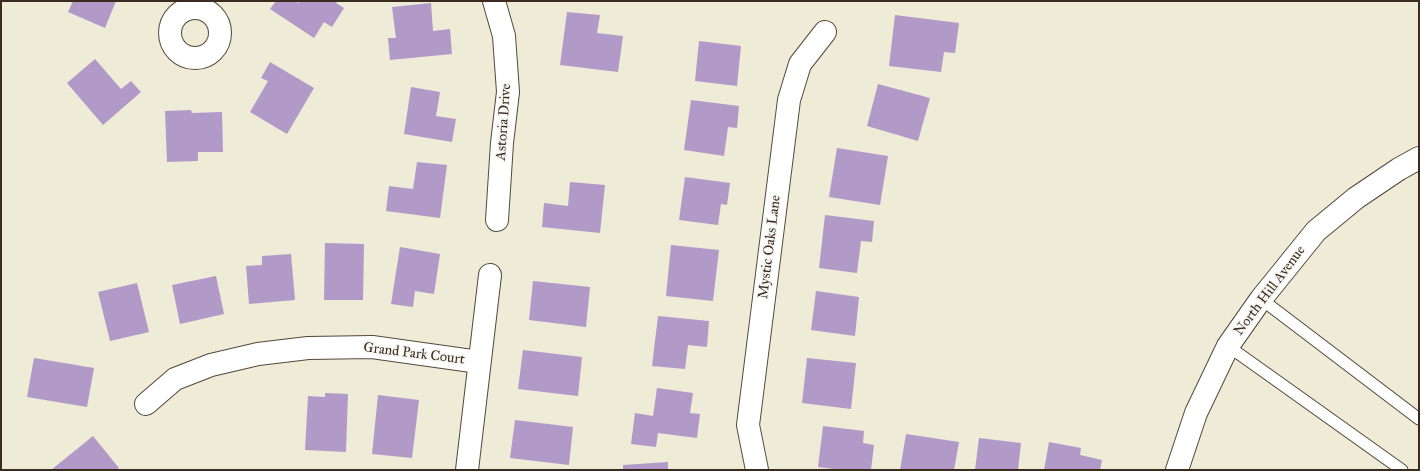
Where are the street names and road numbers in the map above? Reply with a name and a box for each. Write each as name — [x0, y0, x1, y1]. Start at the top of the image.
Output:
street label: Astoria Drive — [493, 83, 515, 161]
street label: Mystic Oaks Lane — [755, 194, 785, 300]
street label: North Hill Avenue — [1231, 243, 1309, 339]
street label: Grand Park Court — [362, 339, 466, 369]

